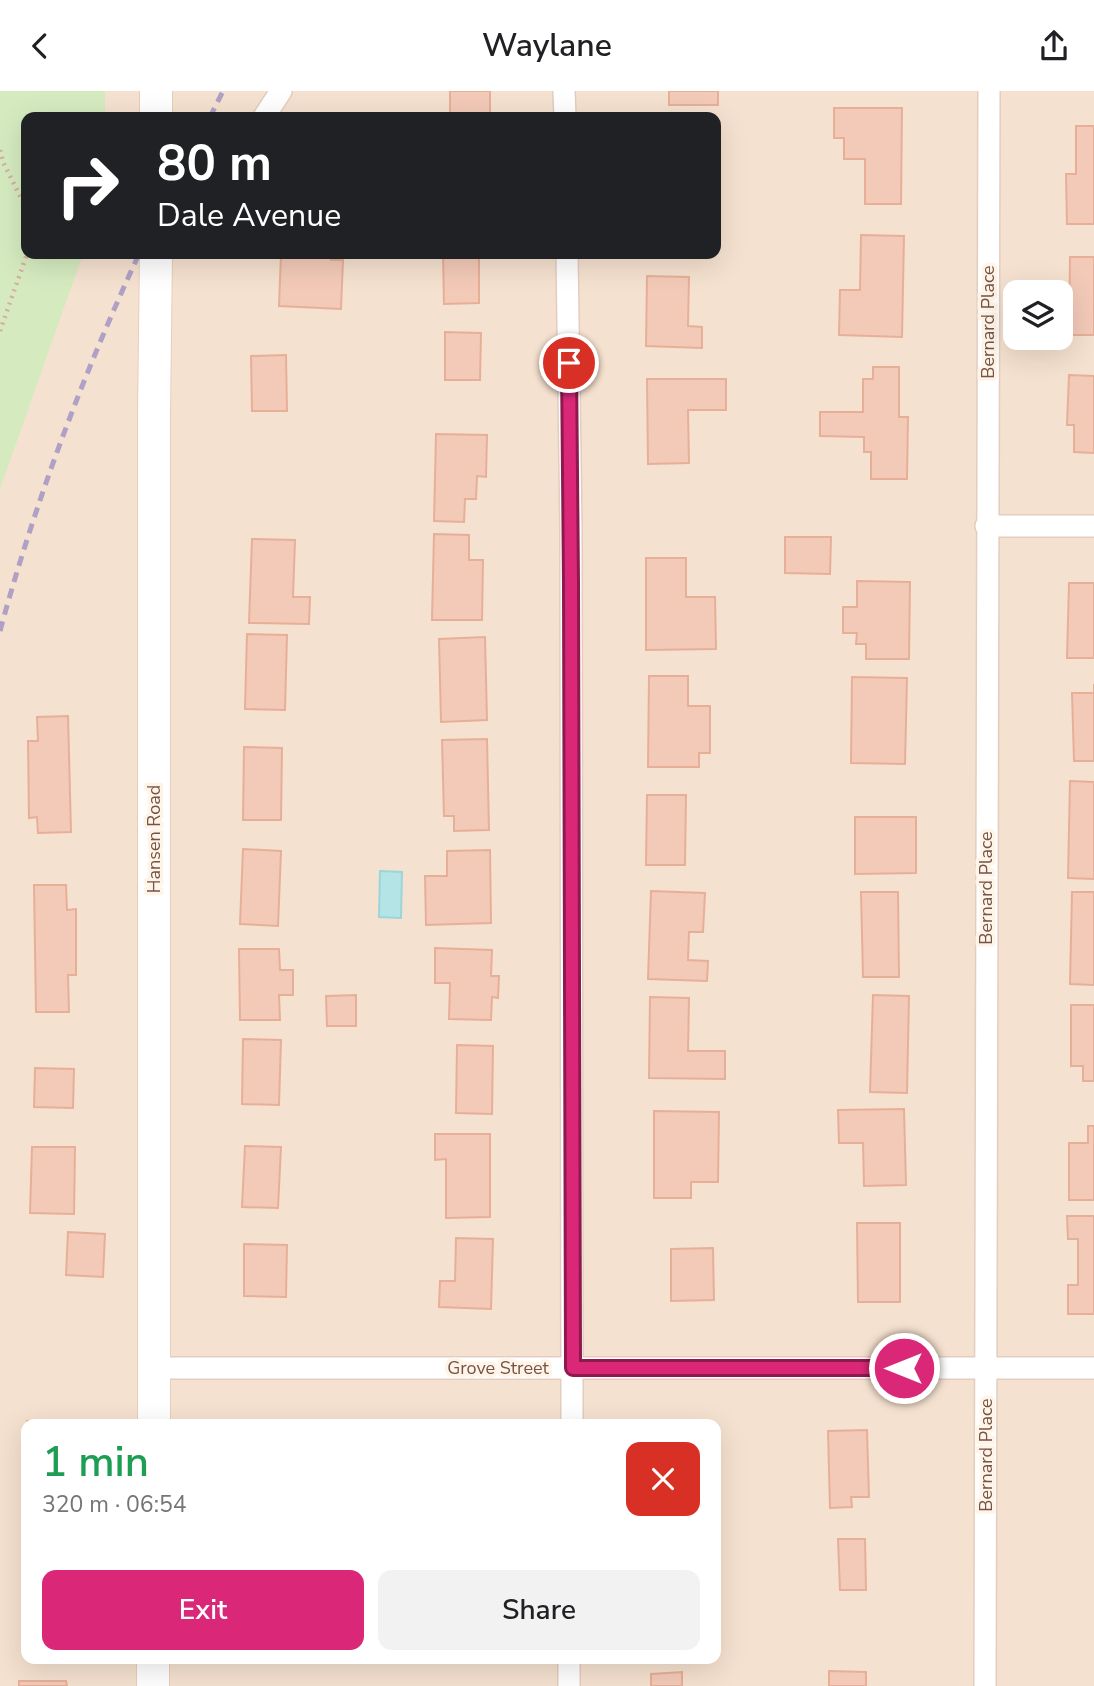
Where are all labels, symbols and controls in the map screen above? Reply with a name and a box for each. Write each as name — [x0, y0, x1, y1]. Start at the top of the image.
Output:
text: Waylane — [482, 24, 612, 67]
icon: back — [21, 27, 59, 65]
icon: share — [1035, 27, 1073, 65]
text: 80 m — [157, 130, 272, 197]
icon: right — [42, 140, 133, 231]
text: Dale Avenue — [157, 194, 341, 237]
street label: Bernard Place — [976, 265, 1000, 379]
map controls — [1003, 280, 1073, 350]
button: layers — [1003, 280, 1073, 350]
pin — [539, 333, 599, 393]
icon: arrive — [550, 344, 588, 382]
street label: Hansen Road — [142, 785, 166, 893]
street label: Bernard Place — [974, 831, 998, 945]
position arrow — [867, 1331, 941, 1405]
street label: Grove Street — [447, 1356, 550, 1380]
street label: Bernard Place — [974, 1398, 998, 1512]
text: 1 min — [42, 1434, 149, 1491]
button: close — [626, 1442, 700, 1516]
text: 320 m · 06:54 — [42, 1489, 187, 1520]
button: Exit — [42, 1570, 364, 1650]
button: Share — [378, 1570, 700, 1650]

